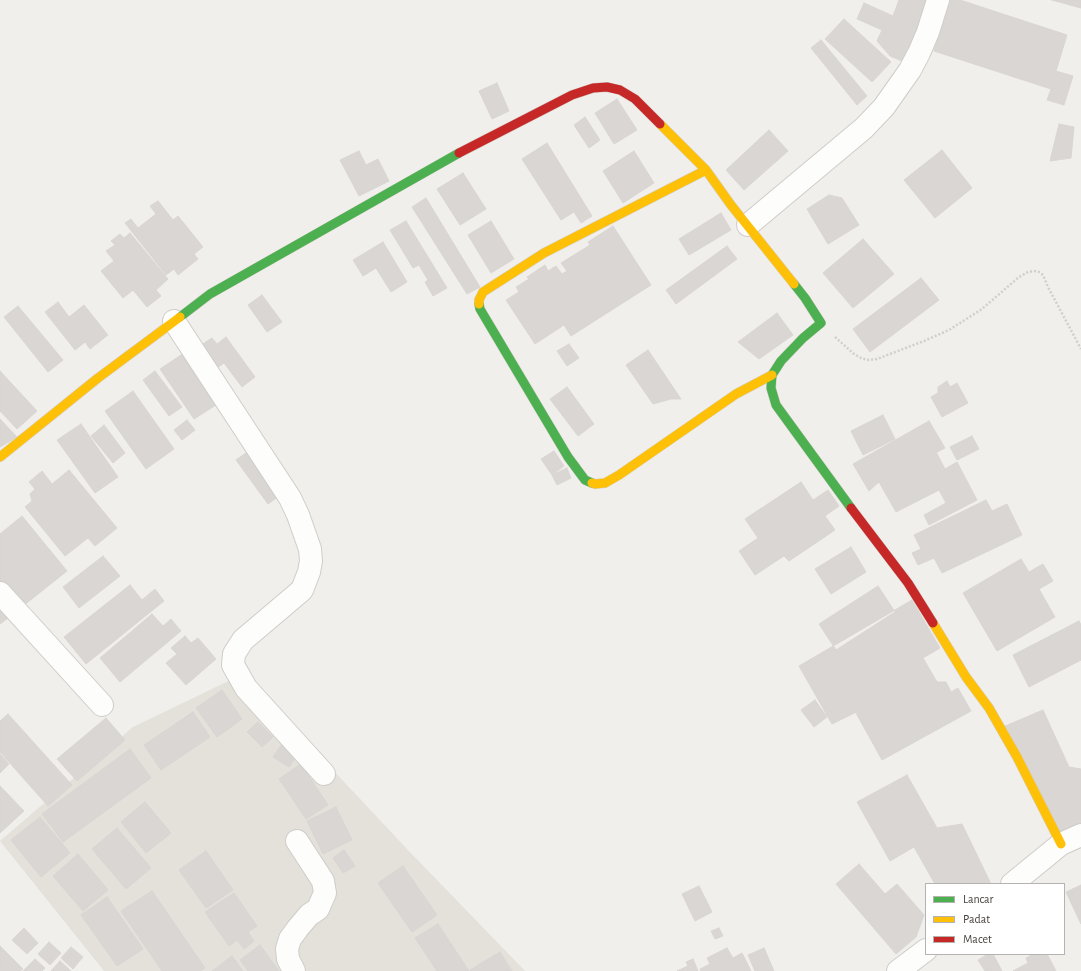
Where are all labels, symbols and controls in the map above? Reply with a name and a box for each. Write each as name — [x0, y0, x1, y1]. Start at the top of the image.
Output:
legend — [925, 883, 1065, 955]
text: Lancar — [963, 893, 993, 905]
text: Padat — [963, 913, 990, 925]
text: Macet — [963, 933, 992, 945]

